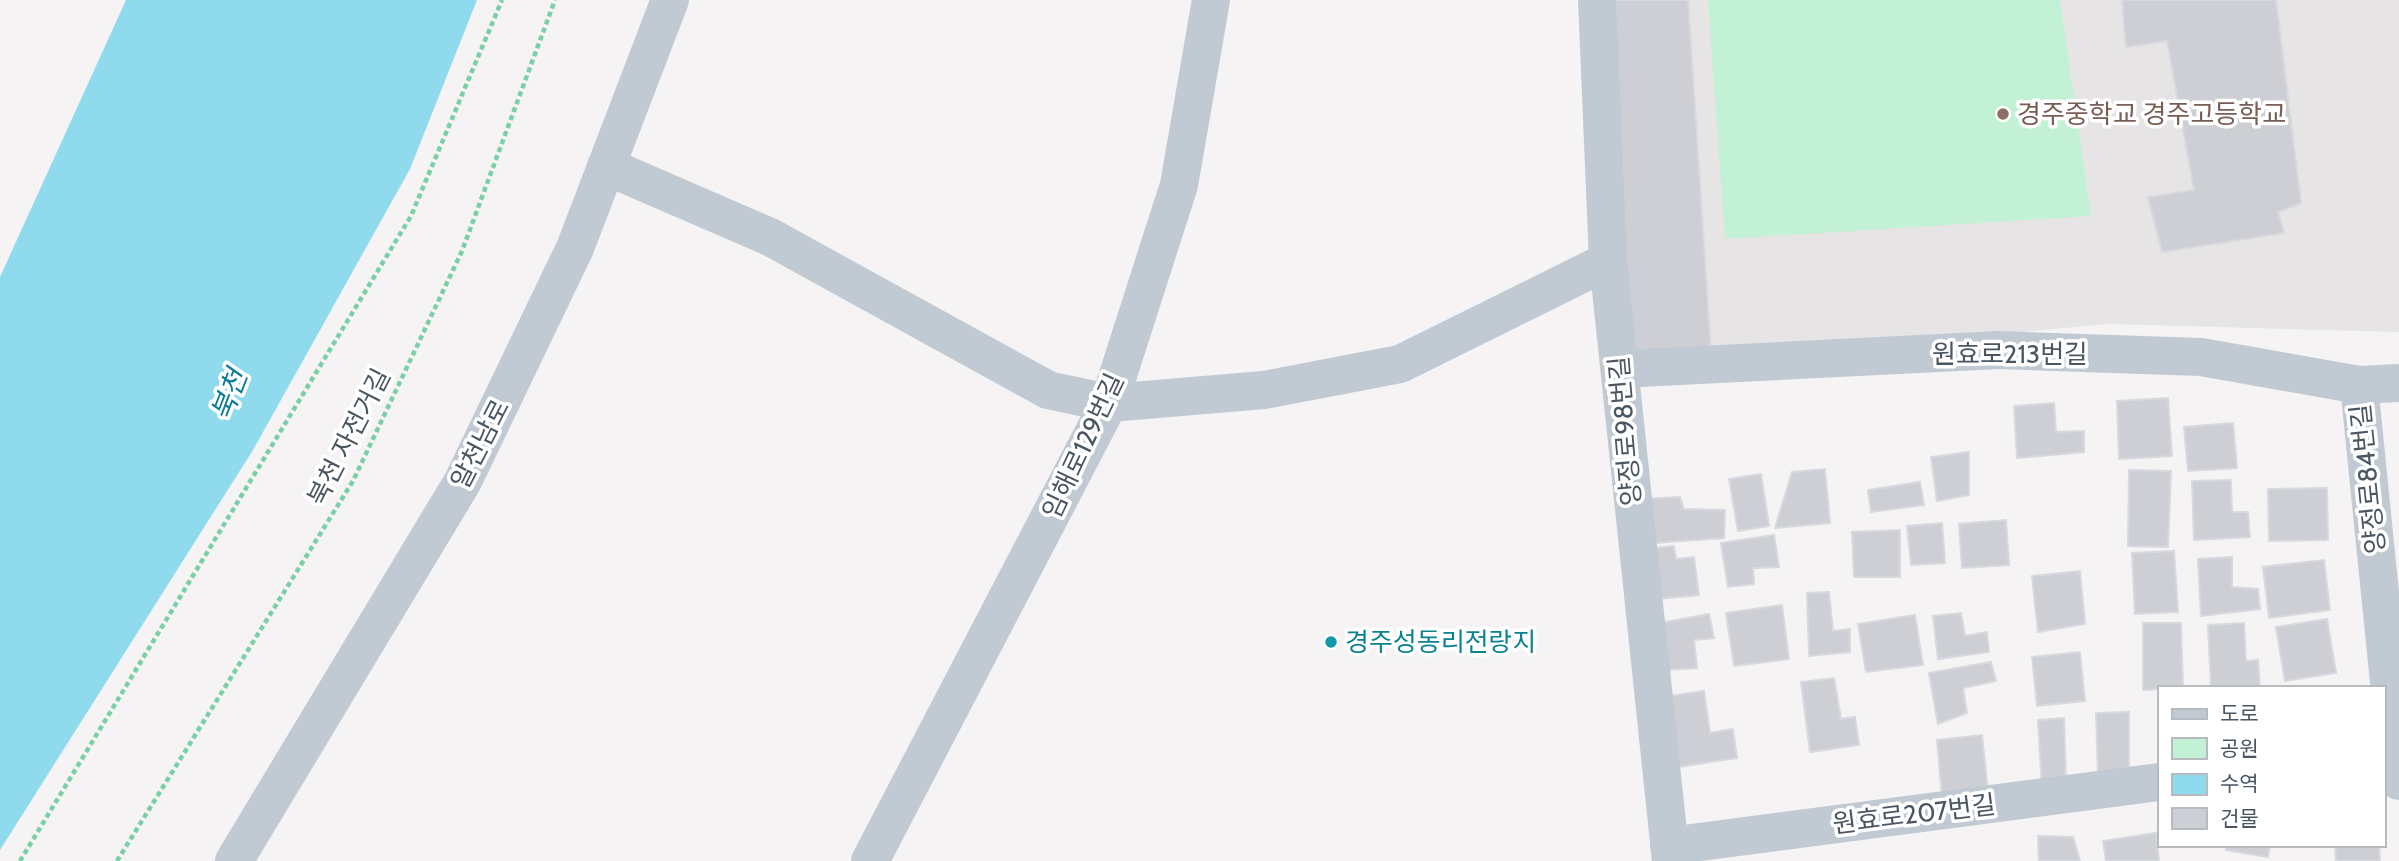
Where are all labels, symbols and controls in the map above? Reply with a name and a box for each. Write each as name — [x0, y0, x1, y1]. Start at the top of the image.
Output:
place label: 경주중학교 경주고등학교 — [2017, 98, 2286, 130]
marker: 경주중학교 경주고등학교 — [1995, 106, 2011, 122]
street label: 원효로213번길 — [1932, 338, 2088, 370]
street label: 양정로98번길 — [1603, 355, 1647, 507]
water label: 북천 — [204, 362, 255, 425]
street label: 북천 자전거길 — [301, 363, 397, 511]
street label: 임해로129번길 — [1035, 368, 1131, 524]
street label: 알천남로 — [444, 394, 516, 494]
street label: 양정로84번길 — [2344, 403, 2392, 555]
place label: 경주성동리전랑지 — [1345, 626, 1536, 658]
marker: 경주성동리전랑지 — [1323, 634, 1339, 650]
legend — [2158, 686, 2385, 847]
text: 도로 — [2220, 701, 2259, 726]
text: 공원 — [2220, 736, 2259, 761]
text: 수역 — [2220, 771, 2259, 796]
street label: 원효로207번길 — [1831, 788, 1997, 840]
text: 건물 — [2220, 806, 2259, 831]

